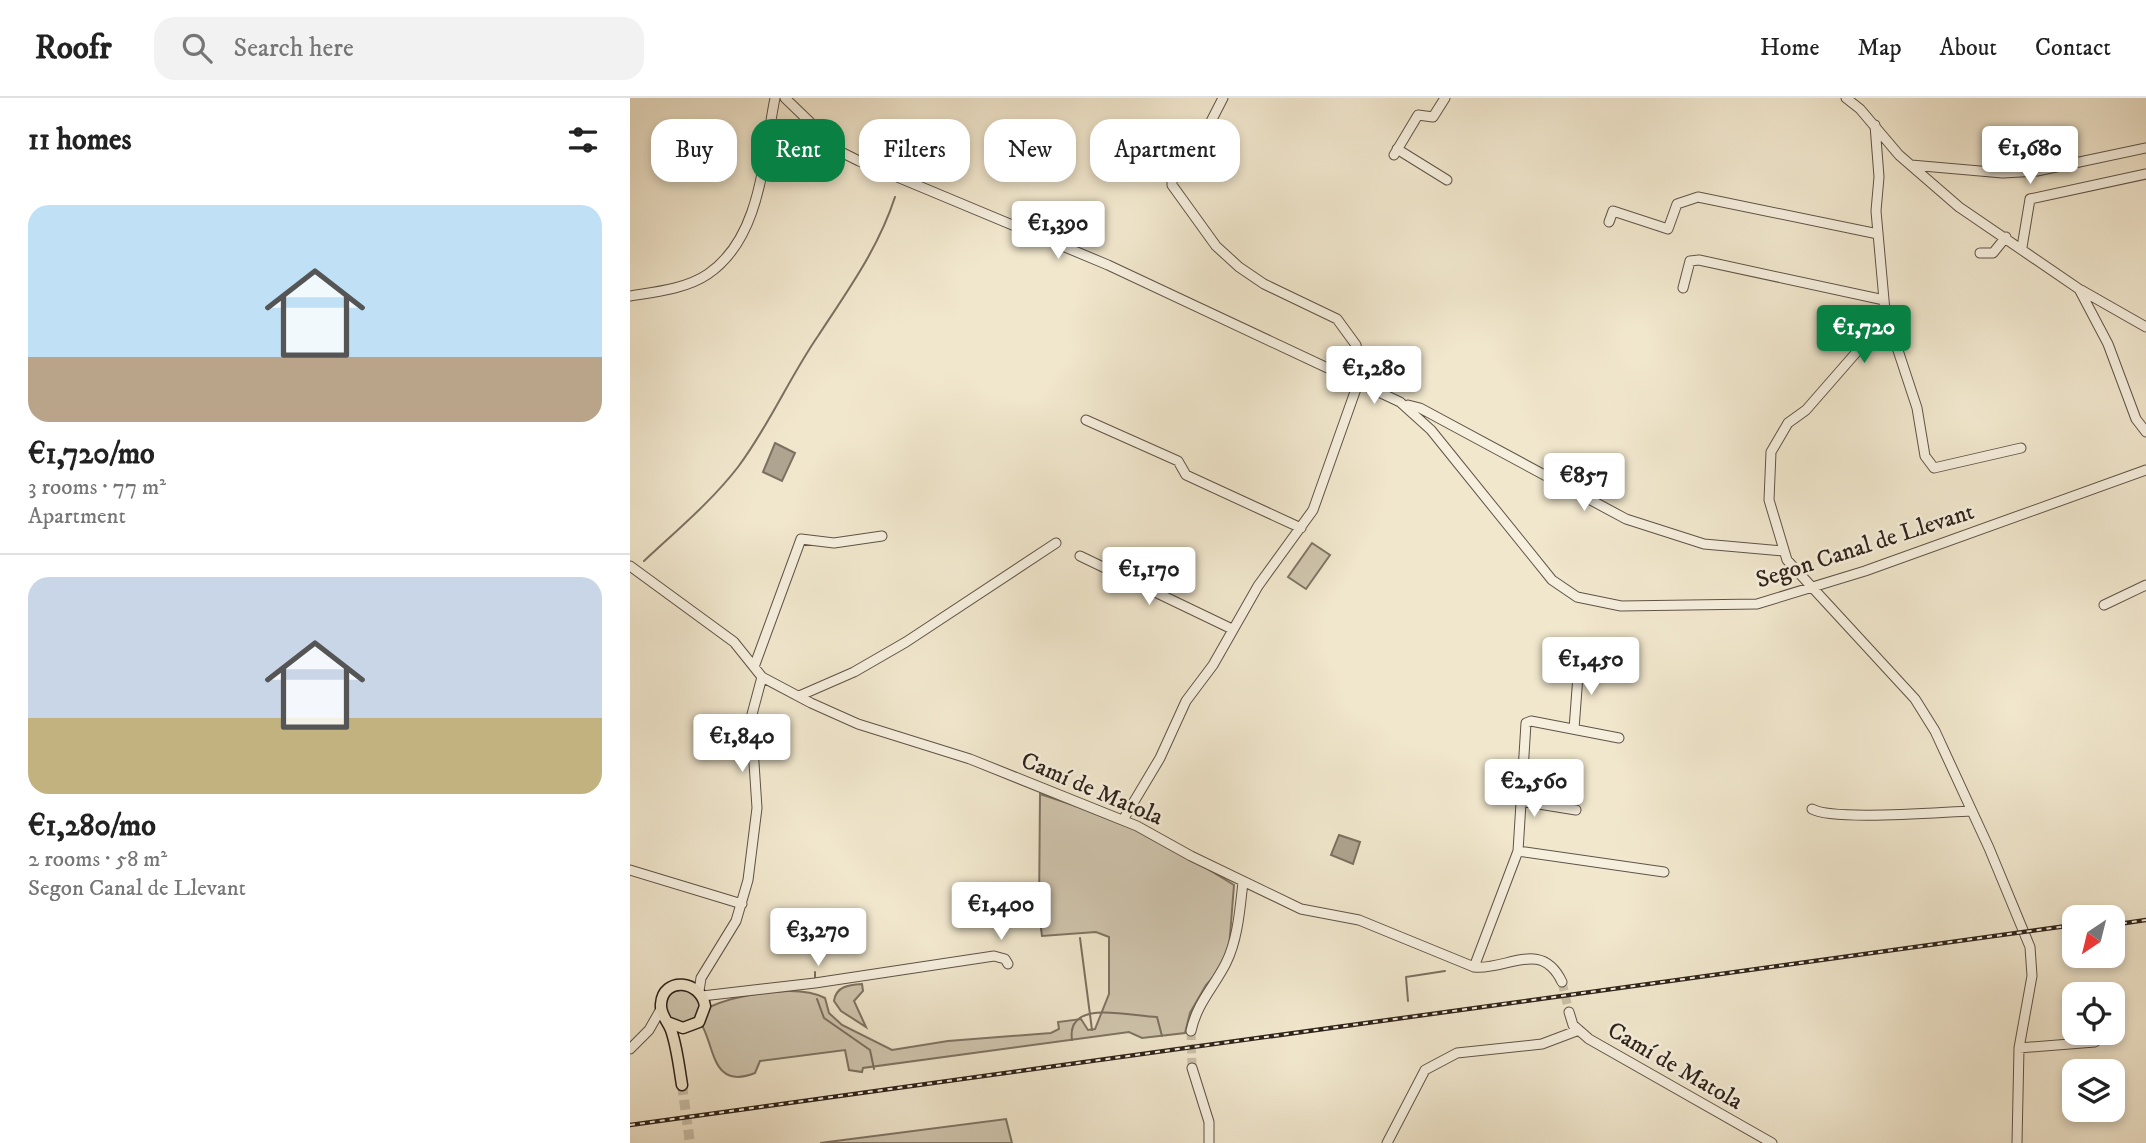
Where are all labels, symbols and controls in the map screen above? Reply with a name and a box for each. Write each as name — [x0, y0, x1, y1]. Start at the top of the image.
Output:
search box — [154, 17, 644, 80]
text: Roofr — [35, 28, 112, 69]
icon: search — [178, 29, 216, 67]
text: Search here — [234, 32, 354, 65]
text: Home — [1760, 33, 1819, 63]
text: Map — [1857, 33, 1902, 63]
text: About — [1940, 33, 1997, 63]
text: Contact — [2035, 33, 2111, 63]
chip: Buy — [651, 119, 737, 182]
chip: Rent — [751, 119, 845, 182]
chip: Filters — [859, 119, 970, 182]
chip: New — [984, 119, 1076, 182]
chip: Apartment — [1090, 119, 1240, 182]
icon: filters — [564, 121, 602, 159]
text: 11 homes — [28, 122, 132, 159]
pin: €1,680 — [1973, 126, 2087, 186]
text: €1,680 — [1998, 134, 2062, 163]
pin: €1,390 — [1001, 202, 1115, 261]
text: €1,390 — [1028, 209, 1088, 238]
icon: home — [252, 250, 378, 376]
pin: €1,720 — [1807, 306, 1921, 365]
text: €1,720 — [1833, 313, 1895, 342]
pin: €1,280 — [1317, 346, 1431, 406]
text: €1,280 — [1342, 354, 1406, 383]
text: €1,720/mo — [28, 436, 155, 473]
pin: €857 — [1543, 454, 1625, 513]
text: €857 — [1560, 461, 1608, 490]
text: 3 rooms · 77 m² — [28, 473, 166, 502]
street label: Segon Canal de Llevant — [1752, 497, 1978, 595]
text: Apartment — [28, 502, 126, 531]
pin: €1,170 — [1092, 547, 1206, 607]
text: €1,170 — [1118, 555, 1180, 584]
icon: home — [252, 622, 378, 748]
pin: €1,450 — [1534, 638, 1648, 697]
text: €1,450 — [1558, 645, 1624, 674]
pin: €1,840 — [685, 714, 799, 774]
text: €1,840 — [709, 722, 775, 751]
street label: Camí de Matola — [1016, 746, 1168, 833]
pin: €2,560 — [1477, 760, 1591, 819]
text: €2,560 — [1501, 767, 1567, 796]
text: €1,280/mo — [28, 808, 156, 845]
text: 2 rooms · 58 m² — [28, 845, 167, 874]
text: Segon Canal de Llevant — [28, 874, 246, 903]
pin: €1,400 — [944, 882, 1058, 942]
text: €1,400 — [968, 890, 1034, 919]
north arrow — [2062, 905, 2124, 968]
map controls — [2062, 905, 2125, 1122]
pin: €3,270 — [761, 908, 875, 968]
text: €3,270 — [786, 916, 850, 945]
button: locate — [2062, 982, 2125, 1045]
street label: Camí de Matola — [1602, 1015, 1749, 1117]
button: layers — [2062, 1059, 2125, 1122]

